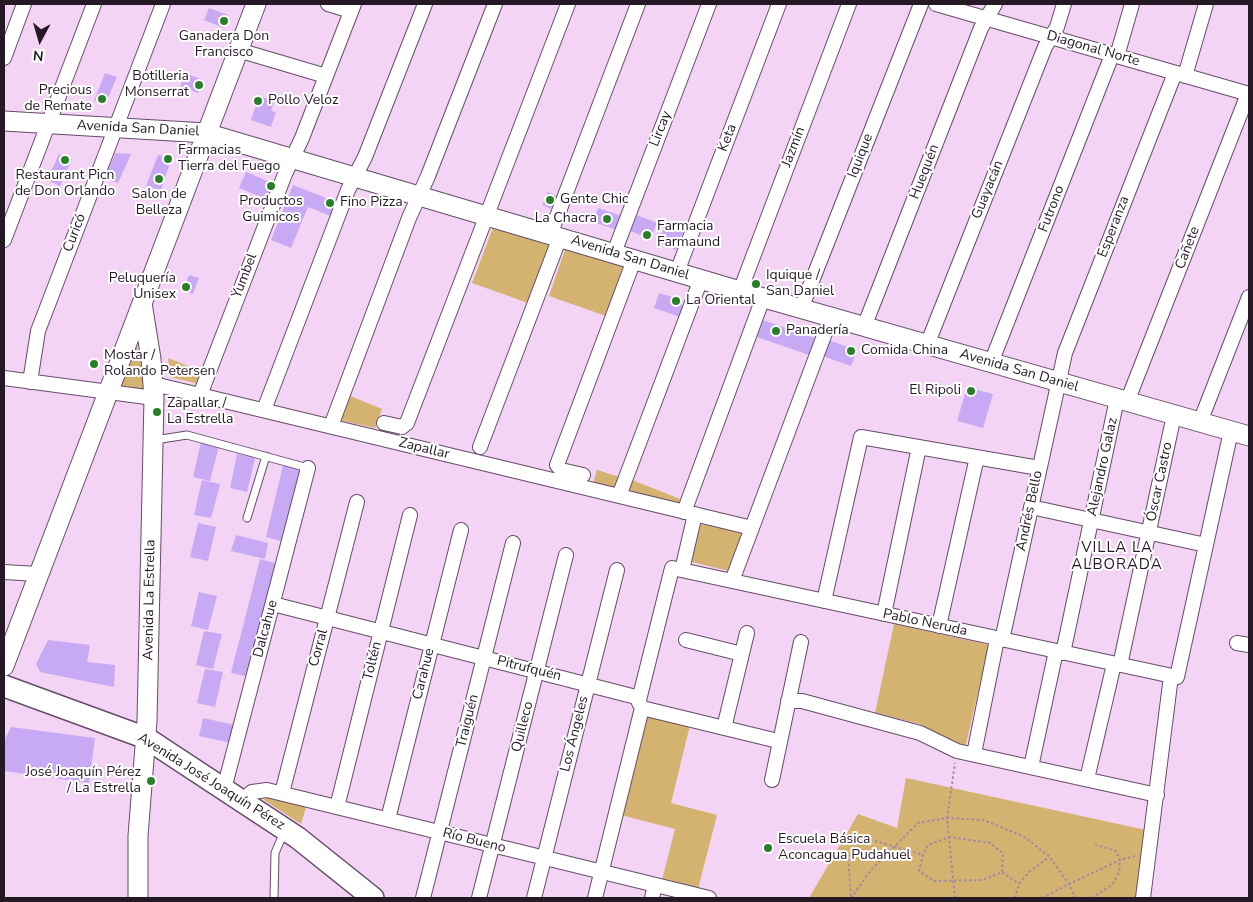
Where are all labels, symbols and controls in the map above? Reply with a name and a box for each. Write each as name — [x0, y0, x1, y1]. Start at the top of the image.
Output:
north arrow — [15, 15, 65, 65]
marker: Ganadera Don Francisco — [218, 15, 230, 27]
street label: Diagonal Norte — [1045, 28, 1141, 70]
place label: Ganadera Don Francisco — [179, 29, 269, 62]
text: N — [32, 45, 45, 65]
place label: Botilleria Monserrat — [125, 69, 189, 102]
marker: Botilleria Monserrat — [193, 79, 205, 91]
place label: Precious de Remate — [24, 83, 92, 115]
marker: Precious de Remate — [96, 93, 108, 105]
place label: Pollo Veloz — [268, 93, 338, 109]
marker: Pollo Veloz — [252, 95, 264, 107]
street label: Lircay — [647, 109, 675, 149]
street label: Avenida San Daniel — [76, 117, 200, 141]
street label: Keta — [715, 122, 741, 154]
street label: Jazmín — [779, 125, 809, 169]
street label: Iquique — [845, 131, 877, 181]
street label: Huequén — [907, 142, 943, 202]
place label: Farmacias Tierra del Fuego — [178, 143, 280, 176]
marker: Farmacias Tierra del Fuego — [162, 153, 174, 165]
marker: Restaurant Picn de Don Orlando — [59, 154, 71, 166]
street label: Guayacán — [969, 158, 1007, 222]
place label: Restaurant Picn de Don Orlando — [15, 168, 115, 200]
marker: Salon de Belleza — [153, 173, 165, 185]
marker: Productos Guimicos — [265, 180, 277, 192]
street label: Futrono — [1035, 183, 1069, 235]
place label: Salon de Belleza — [131, 187, 187, 220]
place label: Gente Chic — [560, 192, 629, 208]
place label: Productos Guimicos — [239, 194, 303, 226]
marker: Gente Chic — [544, 194, 556, 206]
street label: Esperanza — [1095, 194, 1133, 260]
place label: Fino Pizza — [340, 195, 403, 211]
marker: Fino Pizza — [324, 197, 336, 209]
place label: La Chacra — [535, 211, 597, 227]
street label: Curicó — [60, 212, 90, 254]
marker: La Chacra — [601, 213, 613, 225]
place label: Farmacia Farmaund — [657, 219, 720, 252]
street label: Cañete — [1172, 224, 1204, 272]
marker: Farmacia Farmaund — [641, 229, 653, 241]
street label: Avenida San Daniel — [569, 232, 691, 284]
street label: Yumbel — [229, 251, 261, 301]
place label: Iquique / San Daniel — [766, 268, 834, 300]
place label: Peluquería Unisex — [109, 271, 176, 304]
marker: Iquique / San Daniel — [750, 278, 762, 290]
marker: Peluquería Unisex — [180, 281, 192, 293]
place label: La Oriental — [686, 293, 755, 309]
marker: La Oriental — [670, 295, 682, 307]
place label: Panadería — [786, 323, 849, 339]
marker: Panadería — [770, 325, 782, 337]
place label: Comida China — [861, 343, 948, 359]
marker: Comida China — [845, 345, 857, 357]
street label: Avenida San Daniel — [958, 346, 1080, 396]
place label: Mostar / Rolando Petersen — [104, 348, 215, 381]
marker: Mostar / Rolando Petersen — [88, 358, 100, 370]
place label: El Ripoli — [909, 383, 961, 399]
marker: El Ripoli — [965, 385, 977, 397]
place label: Zapallar / La Estrella — [167, 396, 233, 428]
marker: Zapallar / La Estrella — [151, 406, 163, 418]
street label: Alejandro Galaz — [1084, 416, 1122, 518]
street label: Zapallar — [397, 435, 451, 463]
street label: Óscar Castro — [1143, 441, 1177, 523]
street label: Andrés Bello — [1013, 469, 1047, 553]
street label: Avenida La Estrella — [141, 539, 159, 661]
district label: VILLA LA ALBORADA — [1070, 539, 1164, 574]
street label: Dalcahue — [250, 598, 282, 660]
street label: Pablo Neruda — [881, 606, 969, 640]
street label: Corral — [306, 627, 332, 669]
street label: Toltén — [360, 640, 386, 682]
street label: Carahue — [410, 647, 438, 701]
street label: Pitrufquén — [495, 653, 563, 685]
street label: Traiguén — [453, 693, 483, 749]
street label: Los Ángeles — [557, 694, 593, 774]
street label: Quilleco — [509, 700, 537, 754]
street label: Avenida José Joaquín Pérez — [134, 730, 288, 834]
place label: José Joaquín Pérez / La Estrella — [26, 765, 141, 798]
marker: José Joaquín Pérez / La Estrella — [145, 775, 157, 787]
street label: Río Bueno — [441, 825, 507, 857]
place label: Escuela Básica Aconcagua Pudahuel — [778, 832, 911, 864]
marker: Escuela Básica Aconcagua Pudahuel — [762, 842, 774, 854]

